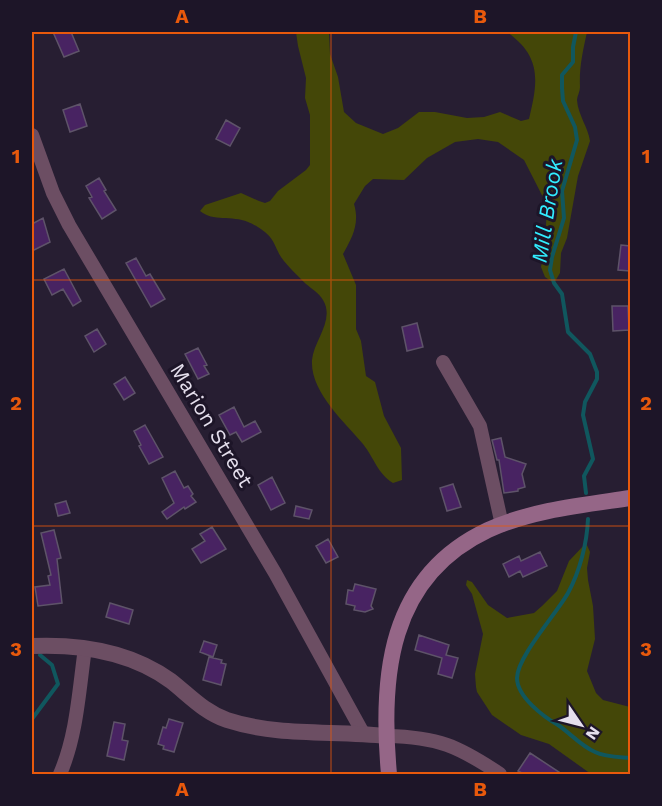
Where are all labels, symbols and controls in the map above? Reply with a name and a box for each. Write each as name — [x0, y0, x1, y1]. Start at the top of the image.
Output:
text: A — [175, 4, 189, 28]
text: B — [473, 4, 487, 28]
text: 1 — [12, 144, 20, 168]
text: 1 — [642, 144, 650, 168]
water label: Mill Brook — [526, 156, 568, 265]
street label: Marion Street — [165, 359, 259, 492]
text: 2 — [10, 391, 22, 415]
text: 2 — [640, 391, 652, 415]
text: 3 — [10, 637, 22, 661]
text: 3 — [640, 637, 652, 661]
north arrow — [551, 695, 611, 755]
text: N — [582, 723, 604, 744]
text: A — [175, 777, 189, 801]
text: B — [473, 777, 487, 801]

